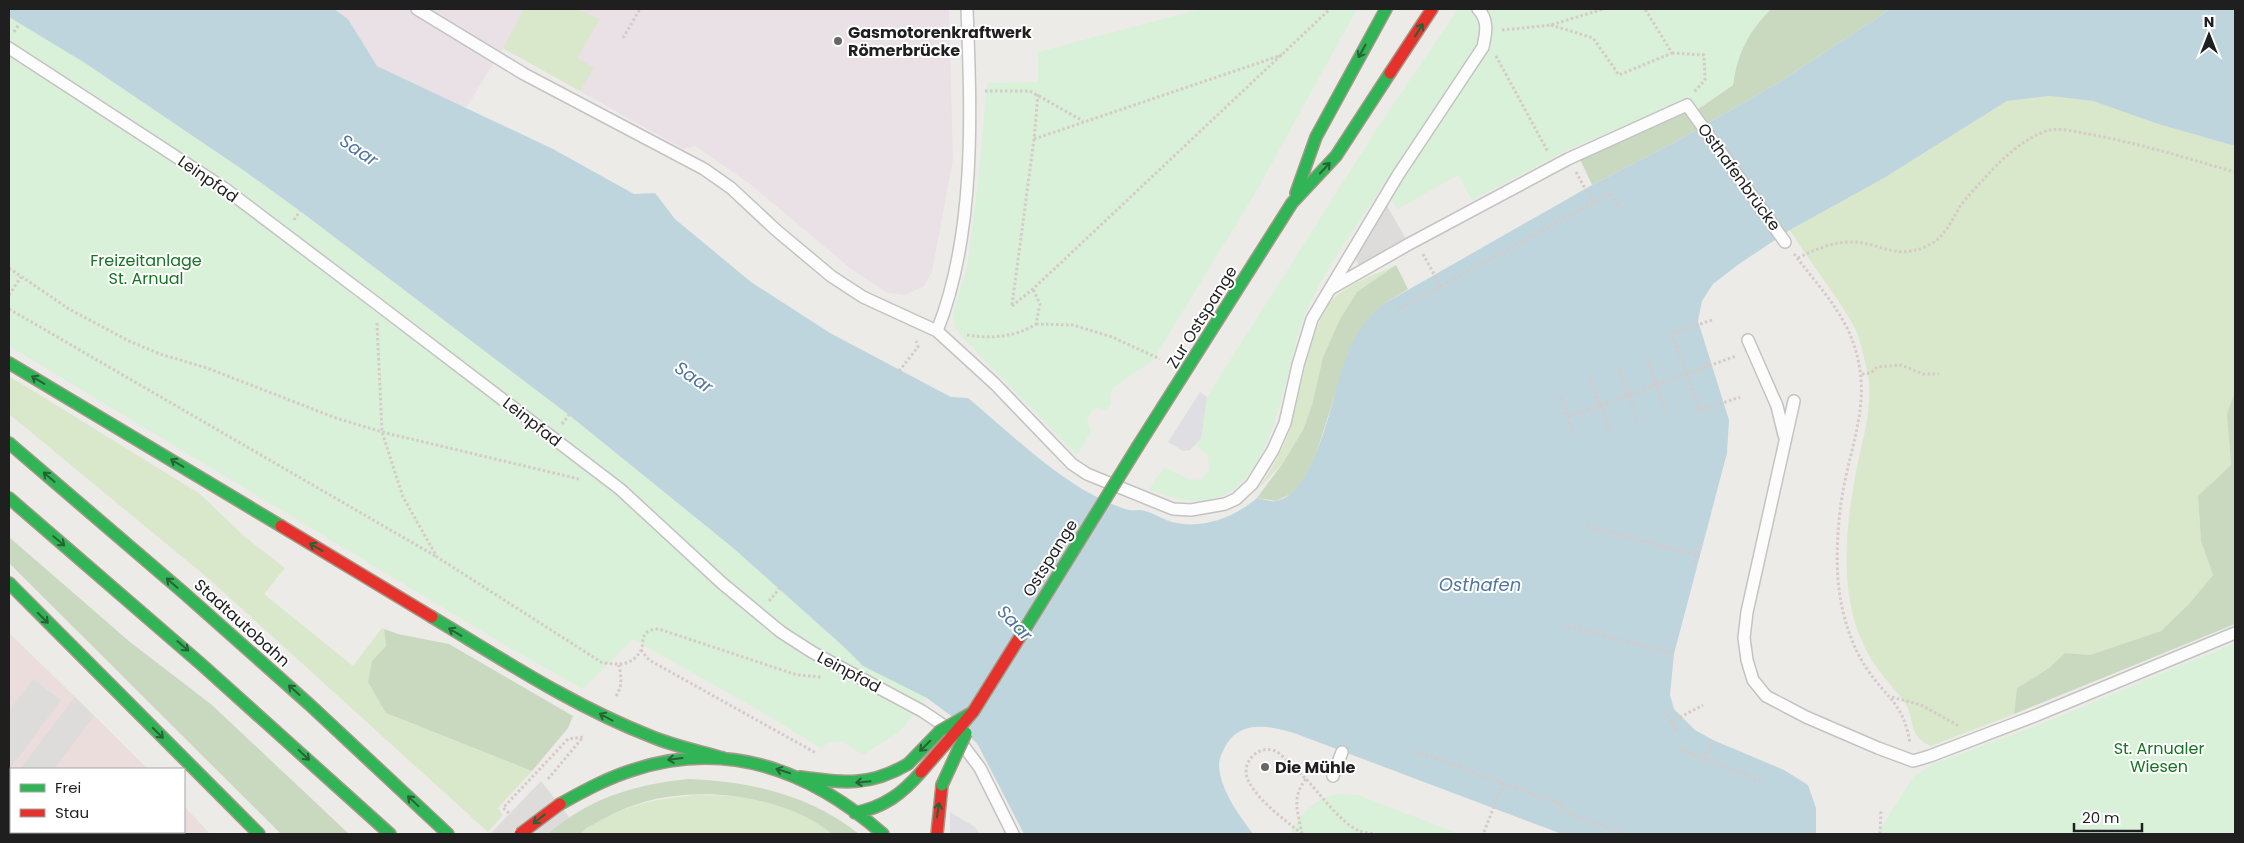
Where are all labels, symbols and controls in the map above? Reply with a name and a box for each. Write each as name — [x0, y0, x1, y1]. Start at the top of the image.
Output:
north arrow — [2184, 10, 2234, 60]
text: N — [2204, 12, 2214, 32]
place label: Gasmotorenkraftwerk Römerbrücke — [848, 21, 1032, 62]
one-way arrow — [1414, 24, 1424, 38]
marker: Gasmotorenkraftwerk Römerbrücke — [832, 35, 844, 47]
one-way arrow — [1357, 44, 1367, 58]
street label: Osthafenbrücke — [1692, 118, 1786, 236]
water label: Saar — [335, 128, 384, 173]
street label: Leinpfad — [173, 150, 243, 208]
one-way arrow — [1319, 161, 1331, 174]
park label: Freizeitanlage St. Arnual — [90, 249, 202, 290]
street label: Zur Ostspange — [1161, 261, 1243, 373]
water label: Saar — [670, 355, 719, 400]
one-way arrow — [31, 374, 45, 384]
street label: Leinpfad — [498, 392, 566, 452]
one-way arrow — [171, 458, 185, 468]
one-way arrow — [43, 471, 56, 482]
street label: Ostspange — [1017, 515, 1083, 601]
one-way arrow — [53, 535, 66, 547]
one-way arrow — [310, 542, 324, 552]
water label: Osthafen — [1439, 572, 1521, 597]
street label: Stadtautobahn — [189, 574, 295, 672]
one-way arrow — [166, 577, 179, 588]
water label: Saar — [992, 599, 1039, 648]
one-way arrow — [37, 611, 49, 624]
one-way arrow — [448, 626, 462, 636]
one-way arrow — [176, 641, 189, 652]
street label: Leinpfad — [813, 646, 885, 698]
one-way arrow — [287, 684, 300, 696]
one-way arrow — [599, 712, 614, 721]
one-way arrow — [151, 727, 164, 739]
park label: St. Arnualer Wiesen — [2114, 737, 2204, 778]
one-way arrow — [919, 740, 931, 753]
one-way arrow — [298, 749, 311, 761]
one-way arrow — [667, 754, 683, 764]
place label: Die Mühle — [1275, 756, 1356, 779]
marker: Die Mühle — [1259, 761, 1271, 773]
one-way arrow — [776, 766, 791, 775]
legend — [10, 768, 185, 833]
text: Frei — [55, 777, 81, 798]
one-way arrow — [856, 777, 872, 787]
one-way arrow — [406, 795, 419, 807]
scale bar — [2074, 800, 2142, 832]
text: Stau — [55, 802, 89, 823]
one-way arrow — [933, 802, 943, 818]
text: 20 m — [2082, 807, 2120, 828]
one-way arrow — [533, 813, 546, 824]

